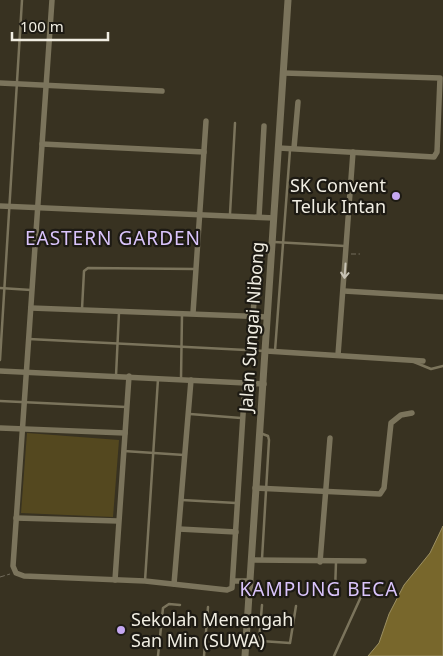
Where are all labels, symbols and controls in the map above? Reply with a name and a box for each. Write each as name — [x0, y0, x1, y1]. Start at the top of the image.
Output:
scale bar — [12, 10, 109, 42]
text: 100 m — [20, 16, 64, 36]
place label: SK Convent Teluk Intan — [290, 173, 386, 218]
marker: SK Convent Teluk Intan — [390, 190, 402, 202]
district label: EASTERN GARDEN — [25, 225, 201, 251]
street label: Jalan Sungai Nibong — [233, 241, 269, 415]
one-way arrow — [341, 262, 350, 278]
district label: KAMPUNG BECA — [240, 576, 398, 602]
place label: Sekolah Menengah San Min (SUWA) — [131, 607, 293, 652]
marker: Sekolah Menengah San Min (SUWA) — [115, 624, 127, 636]

